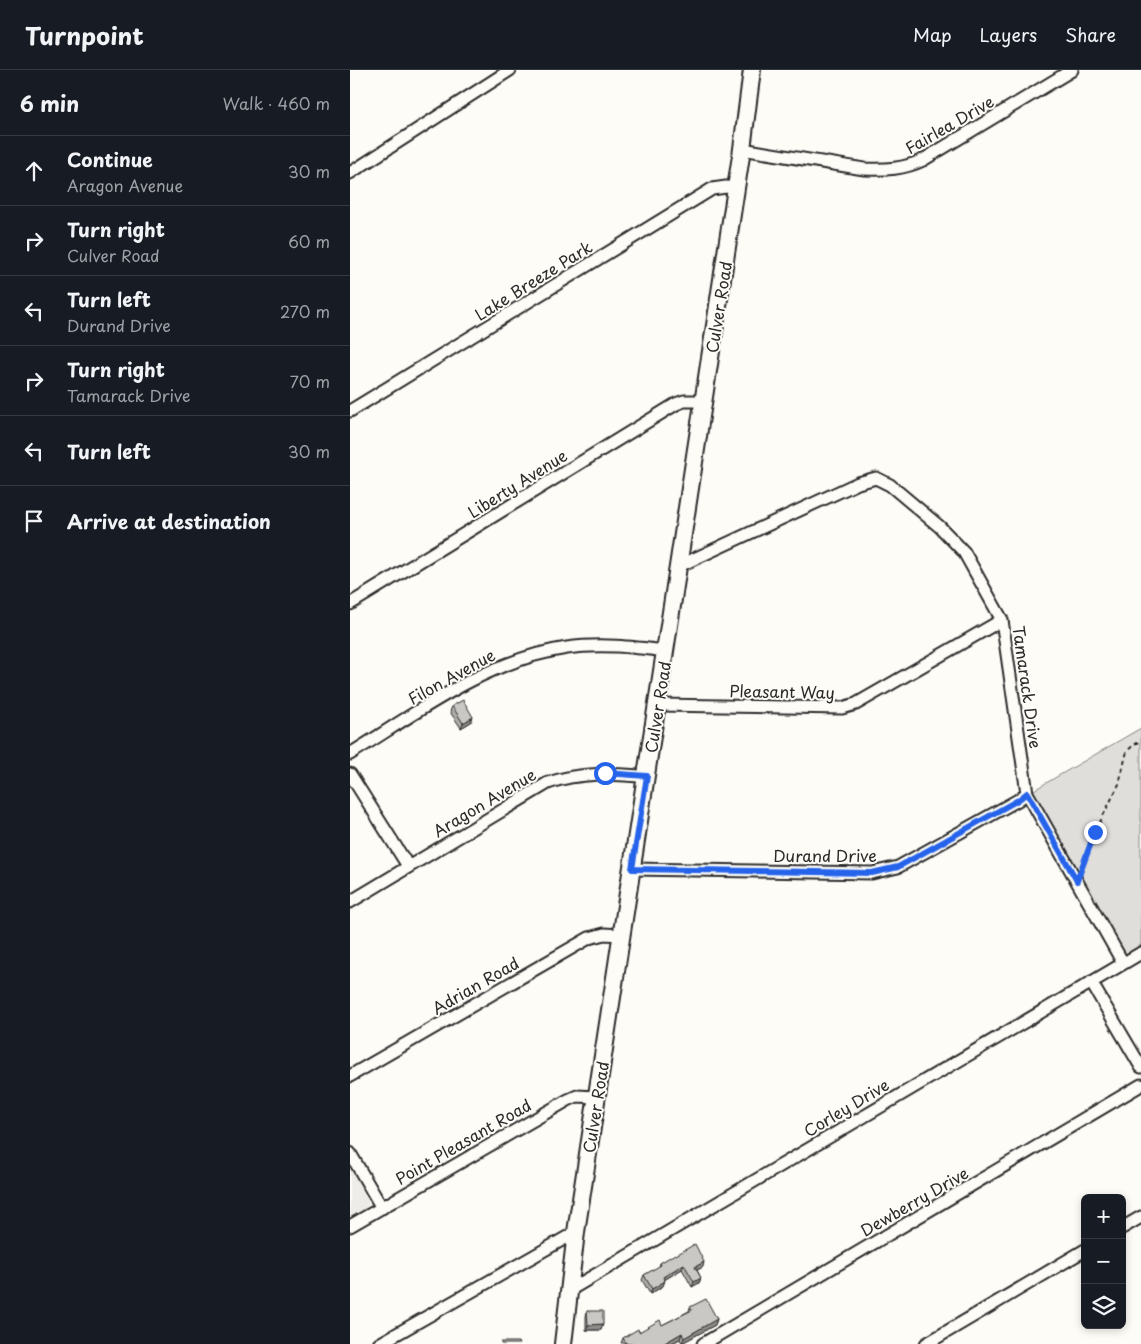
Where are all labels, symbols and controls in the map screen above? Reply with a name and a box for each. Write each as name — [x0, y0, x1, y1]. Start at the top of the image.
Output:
text: Turnpoint — [25, 17, 144, 53]
text: Map — [913, 21, 952, 48]
text: Layers — [980, 21, 1037, 48]
text: Share — [1065, 21, 1116, 48]
text: 6 min — [20, 87, 79, 119]
street label: Fairlea Drive — [900, 89, 998, 159]
text: Walk · 460 m — [223, 91, 330, 115]
text: Continue — [67, 145, 153, 173]
icon: ahead — [20, 157, 48, 185]
text: 30 m — [288, 159, 330, 183]
text: Aragon Avenue — [67, 173, 183, 197]
text: Turn right — [67, 215, 165, 243]
icon: right — [20, 227, 48, 255]
text: 60 m — [288, 229, 330, 253]
street label: Lake Breeze Park — [470, 234, 597, 326]
text: Culver Road — [67, 243, 160, 267]
street label: Culver Road — [699, 259, 737, 355]
text: Turn left — [67, 285, 151, 313]
icon: left — [20, 297, 48, 325]
text: 270 m — [280, 299, 330, 323]
text: Durand Drive — [67, 313, 171, 337]
text: Turn right — [67, 355, 165, 383]
icon: right — [20, 367, 48, 395]
text: 70 m — [290, 369, 330, 393]
text: Tamarack Drive — [67, 383, 190, 407]
icon: left — [20, 437, 48, 465]
text: Turn left — [67, 437, 151, 465]
text: 30 m — [288, 439, 330, 463]
street label: Liberty Avenue — [463, 443, 572, 523]
icon: arrive — [20, 507, 48, 535]
text: Arrive at destination — [67, 507, 271, 535]
street label: Tamarack Drive — [1008, 624, 1048, 750]
street label: Filon Avenue — [403, 642, 499, 710]
street label: Culver Road — [638, 659, 676, 755]
street label: Pleasant Way — [729, 678, 835, 704]
street label: Aragon Avenue — [428, 762, 540, 842]
route start — [594, 762, 617, 785]
route end — [1084, 821, 1107, 844]
street label: Durand Drive — [773, 843, 877, 867]
street label: Adrian Road — [427, 950, 523, 1020]
street label: Culver Road — [576, 1059, 614, 1155]
street label: Corley Drive — [799, 1072, 893, 1142]
street label: Point Pleasant Road — [391, 1092, 535, 1190]
street label: Dewberry Drive — [856, 1160, 972, 1242]
map controls — [1081, 1194, 1126, 1329]
button: + — [1081, 1194, 1126, 1239]
button: − — [1081, 1239, 1126, 1284]
button: layers — [1081, 1284, 1126, 1329]

